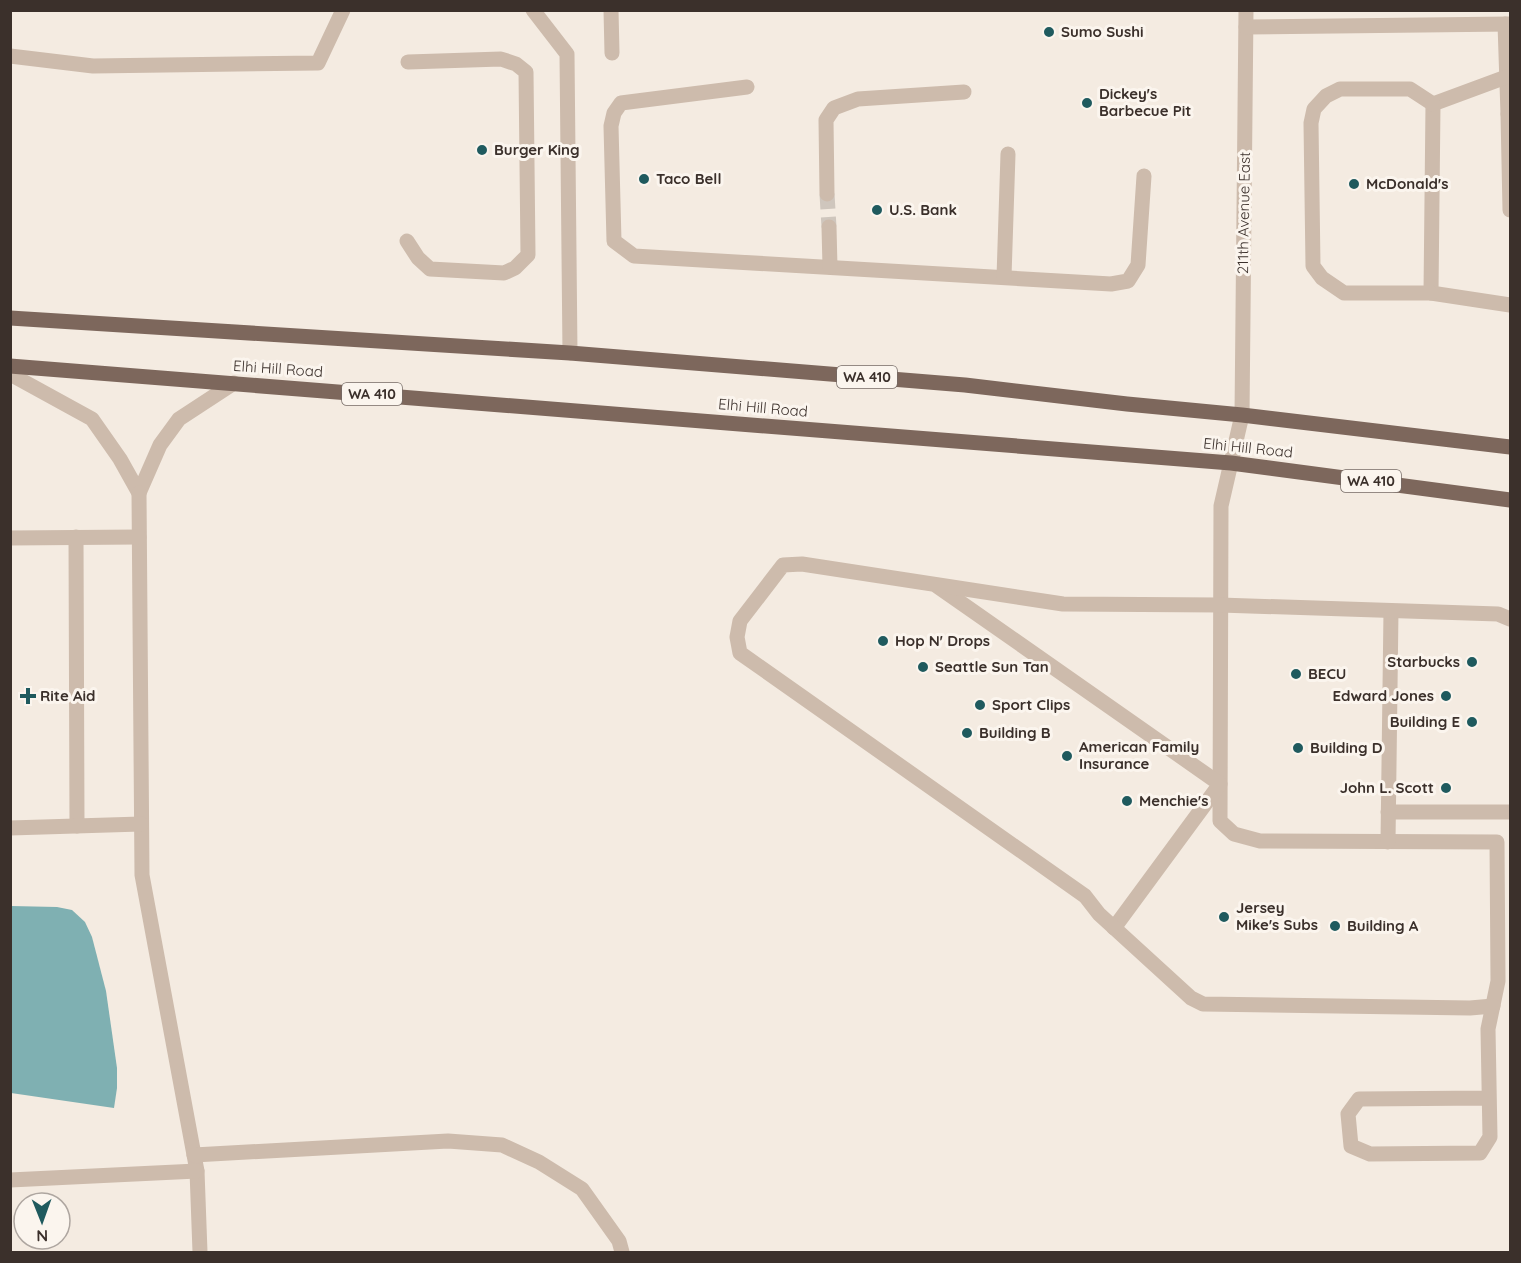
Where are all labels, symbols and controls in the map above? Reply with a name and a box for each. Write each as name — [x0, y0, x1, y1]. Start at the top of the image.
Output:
place label: Sumo Sushi — [1061, 22, 1143, 41]
marker: Sumo Sushi — [1042, 25, 1056, 39]
place label: Dickey's Barbecue Pit — [1099, 84, 1191, 120]
marker: Dickey's Barbecue Pit — [1080, 96, 1094, 110]
place label: Burger King — [494, 140, 580, 159]
marker: Burger King — [475, 143, 489, 157]
street label: 211th Avenue East — [1233, 152, 1254, 274]
place label: Taco Bell — [656, 169, 721, 188]
marker: Taco Bell — [637, 172, 651, 186]
place label: McDonald's — [1366, 174, 1448, 193]
marker: McDonald's — [1347, 177, 1361, 191]
place label: U.S. Bank — [889, 200, 957, 219]
marker: U.S. Bank — [870, 203, 884, 217]
street label: Elhi Hill Road — [232, 356, 324, 381]
road number: WA 410 — [837, 366, 897, 388]
road number: WA 410 — [342, 383, 402, 405]
street label: Elhi Hill Road — [717, 394, 809, 421]
street label: Elhi Hill Road — [1202, 433, 1294, 462]
road number: WA 410 — [1341, 470, 1401, 492]
place label: Hop N' Drops — [895, 631, 990, 650]
marker: Hop N' Drops — [876, 634, 890, 648]
place label: Starbucks — [1387, 652, 1460, 671]
marker: Starbucks — [1465, 655, 1479, 669]
place label: Seattle Sun Tan — [935, 657, 1049, 676]
marker: Seattle Sun Tan — [916, 660, 930, 674]
place label: BECU — [1308, 664, 1346, 683]
marker: BECU — [1289, 667, 1303, 681]
place label: Rite Aid — [40, 686, 96, 705]
place label: Edward Jones — [1333, 686, 1434, 705]
marker: Rite Aid — [21, 689, 35, 703]
marker: Edward Jones — [1439, 689, 1453, 703]
place label: Sport Clips — [992, 695, 1070, 714]
marker: Sport Clips — [973, 698, 987, 712]
place label: Building E — [1390, 712, 1460, 731]
marker: Building E — [1465, 715, 1479, 729]
place label: Building B — [979, 723, 1051, 742]
marker: Building B — [960, 726, 974, 740]
place label: American Family Insurance — [1079, 737, 1199, 773]
place label: Building D — [1310, 738, 1383, 757]
marker: Building D — [1291, 741, 1305, 755]
marker: American Family Insurance — [1060, 749, 1074, 763]
place label: John L. Scott — [1340, 778, 1434, 797]
marker: John L. Scott — [1439, 781, 1453, 795]
place label: Menchie's — [1139, 791, 1208, 810]
marker: Menchie's — [1120, 794, 1134, 808]
place label: Jersey Mike's Subs — [1236, 898, 1318, 934]
marker: Jersey Mike's Subs — [1217, 910, 1231, 924]
place label: Building A — [1347, 916, 1419, 935]
marker: Building A — [1328, 919, 1342, 933]
north arrow — [12, 1191, 72, 1251]
text: N — [36, 1226, 48, 1246]

